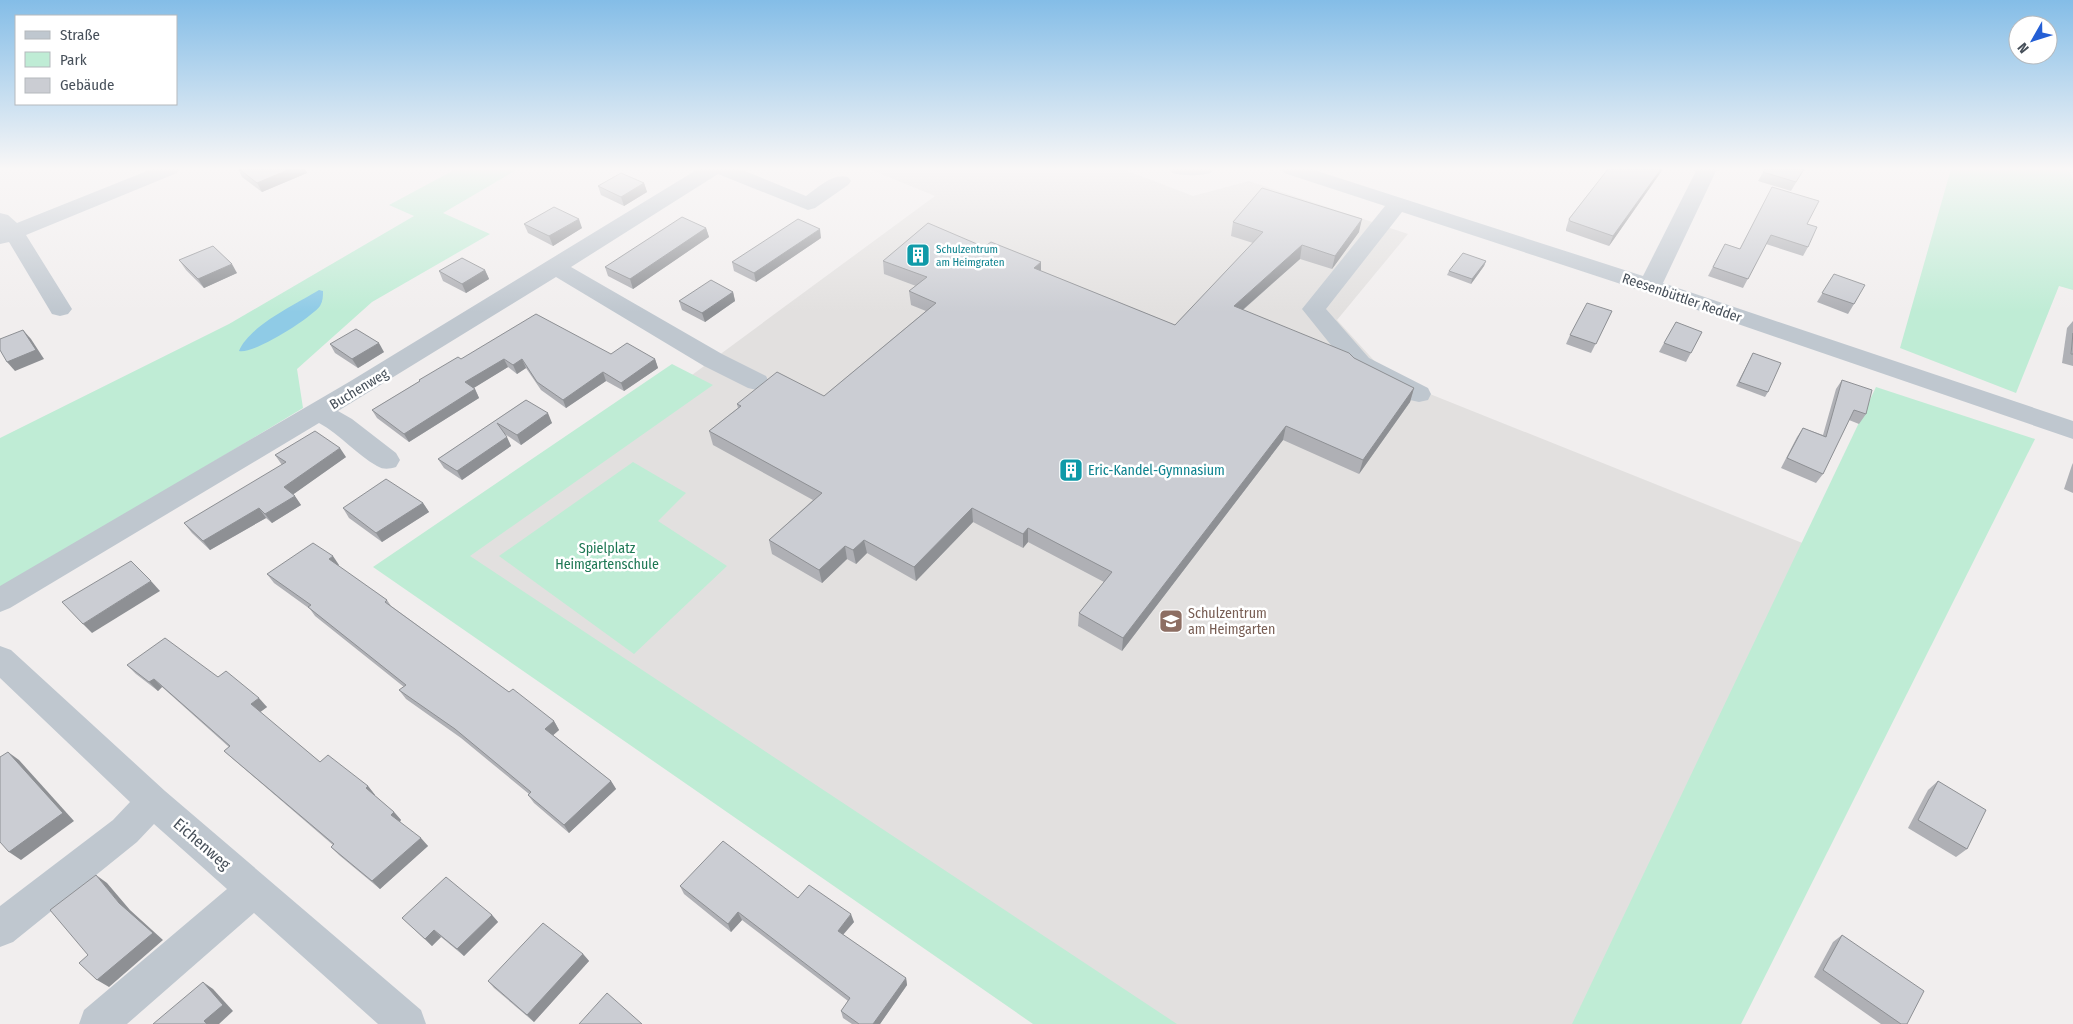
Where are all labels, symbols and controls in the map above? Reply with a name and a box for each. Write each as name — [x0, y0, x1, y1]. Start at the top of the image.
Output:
legend — [15, 15, 178, 105]
north arrow — [2008, 15, 2058, 65]
text: Straße — [60, 26, 100, 44]
text: N — [2014, 39, 2033, 56]
text: Park — [60, 51, 87, 69]
text: Gebäude — [60, 76, 115, 94]
building icon: Schulzentrum am Heimgraten — [905, 242, 931, 268]
place label: Schulzentrum am Heimgraten — [936, 243, 1005, 269]
street label: Reesenbüttler Redder — [1620, 270, 1744, 326]
street label: Buchenweg — [327, 365, 392, 413]
building icon: Eric-Kandel-Gymnasium — [1058, 457, 1084, 483]
place label: Eric-Kandel-Gymnasium — [1088, 462, 1225, 479]
park label: Spielplatz Heimgartenschule — [555, 540, 659, 573]
place label: Schulzentrum am Heimgarten — [1188, 605, 1275, 638]
school or university icon: Schulzentrum am Heimgarten — [1158, 608, 1184, 634]
street label: Eichenweg — [170, 814, 235, 874]

